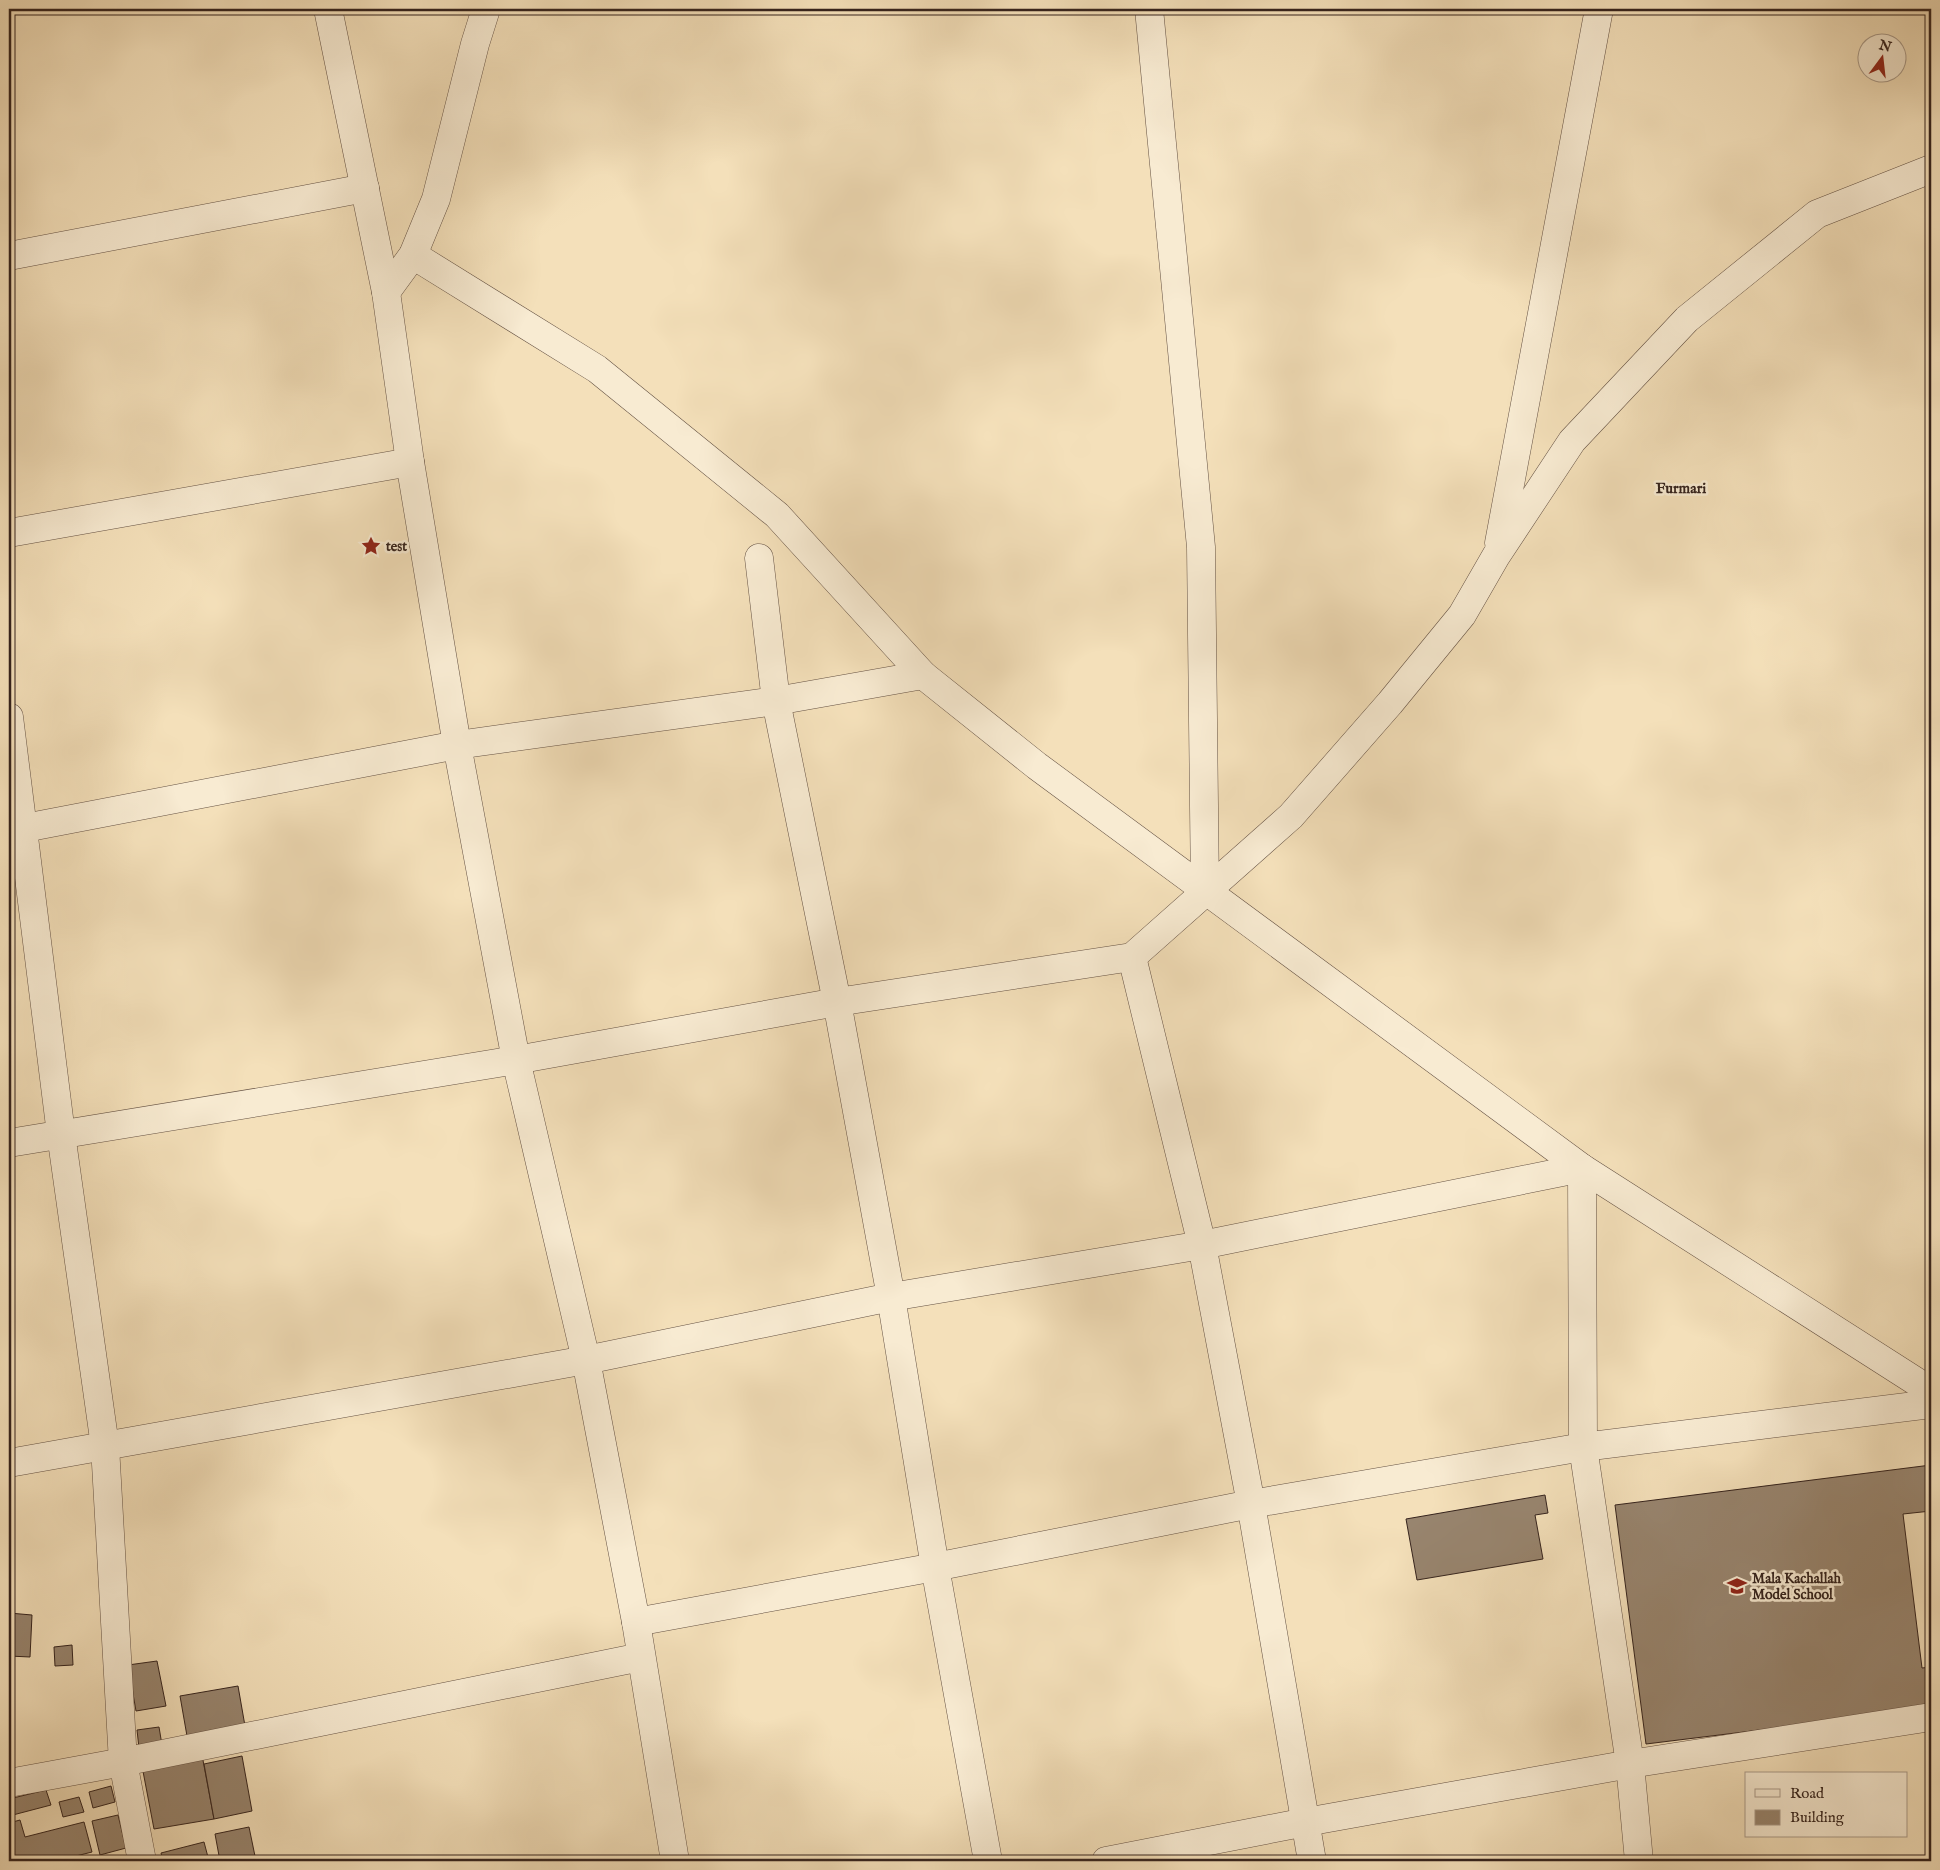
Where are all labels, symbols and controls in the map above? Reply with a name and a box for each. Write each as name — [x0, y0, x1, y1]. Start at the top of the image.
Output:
north arrow — [1858, 32, 1908, 82]
text: N — [1876, 36, 1893, 57]
district label: Furmari — [1656, 479, 1706, 498]
place icon: test — [360, 535, 382, 557]
place label: test — [385, 538, 407, 556]
place label: Mala Kachallah Model School — [1752, 1570, 1842, 1604]
school or university icon: Mala Kachallah Model School — [1726, 1575, 1748, 1597]
legend — [1745, 1772, 1908, 1838]
text: Road — [1790, 1784, 1825, 1803]
text: Building — [1790, 1808, 1845, 1827]

